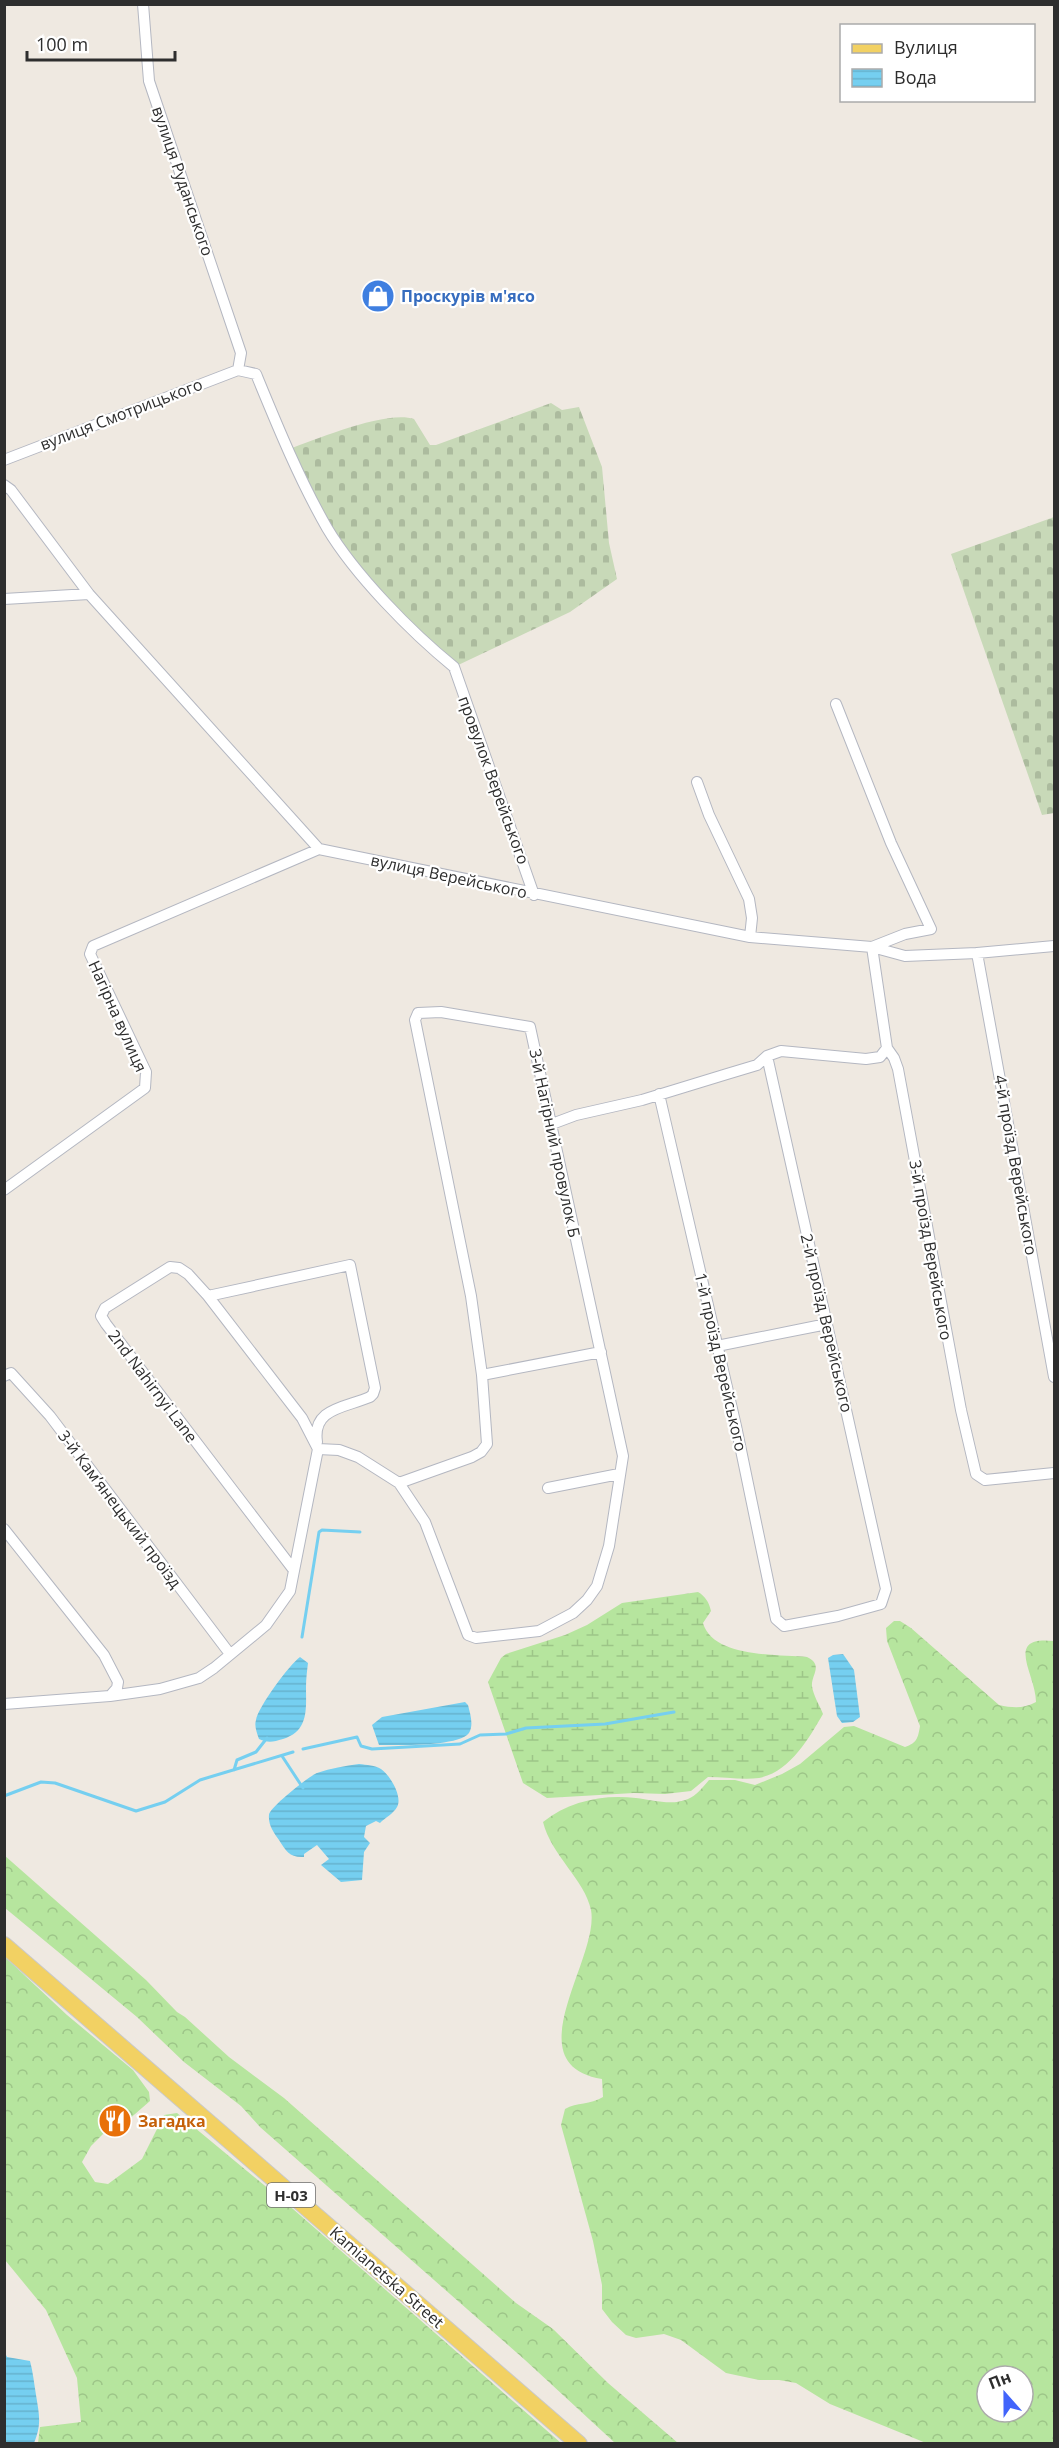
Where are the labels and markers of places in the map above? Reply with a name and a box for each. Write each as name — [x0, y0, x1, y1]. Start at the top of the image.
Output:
shop icon: Проскурів м'ясо — [360, 278, 396, 314]
place label: Проскурів м'ясо — [401, 285, 535, 307]
restaurant icon: Загадка — [97, 2103, 133, 2139]
place label: Загадка — [138, 2110, 206, 2132]

